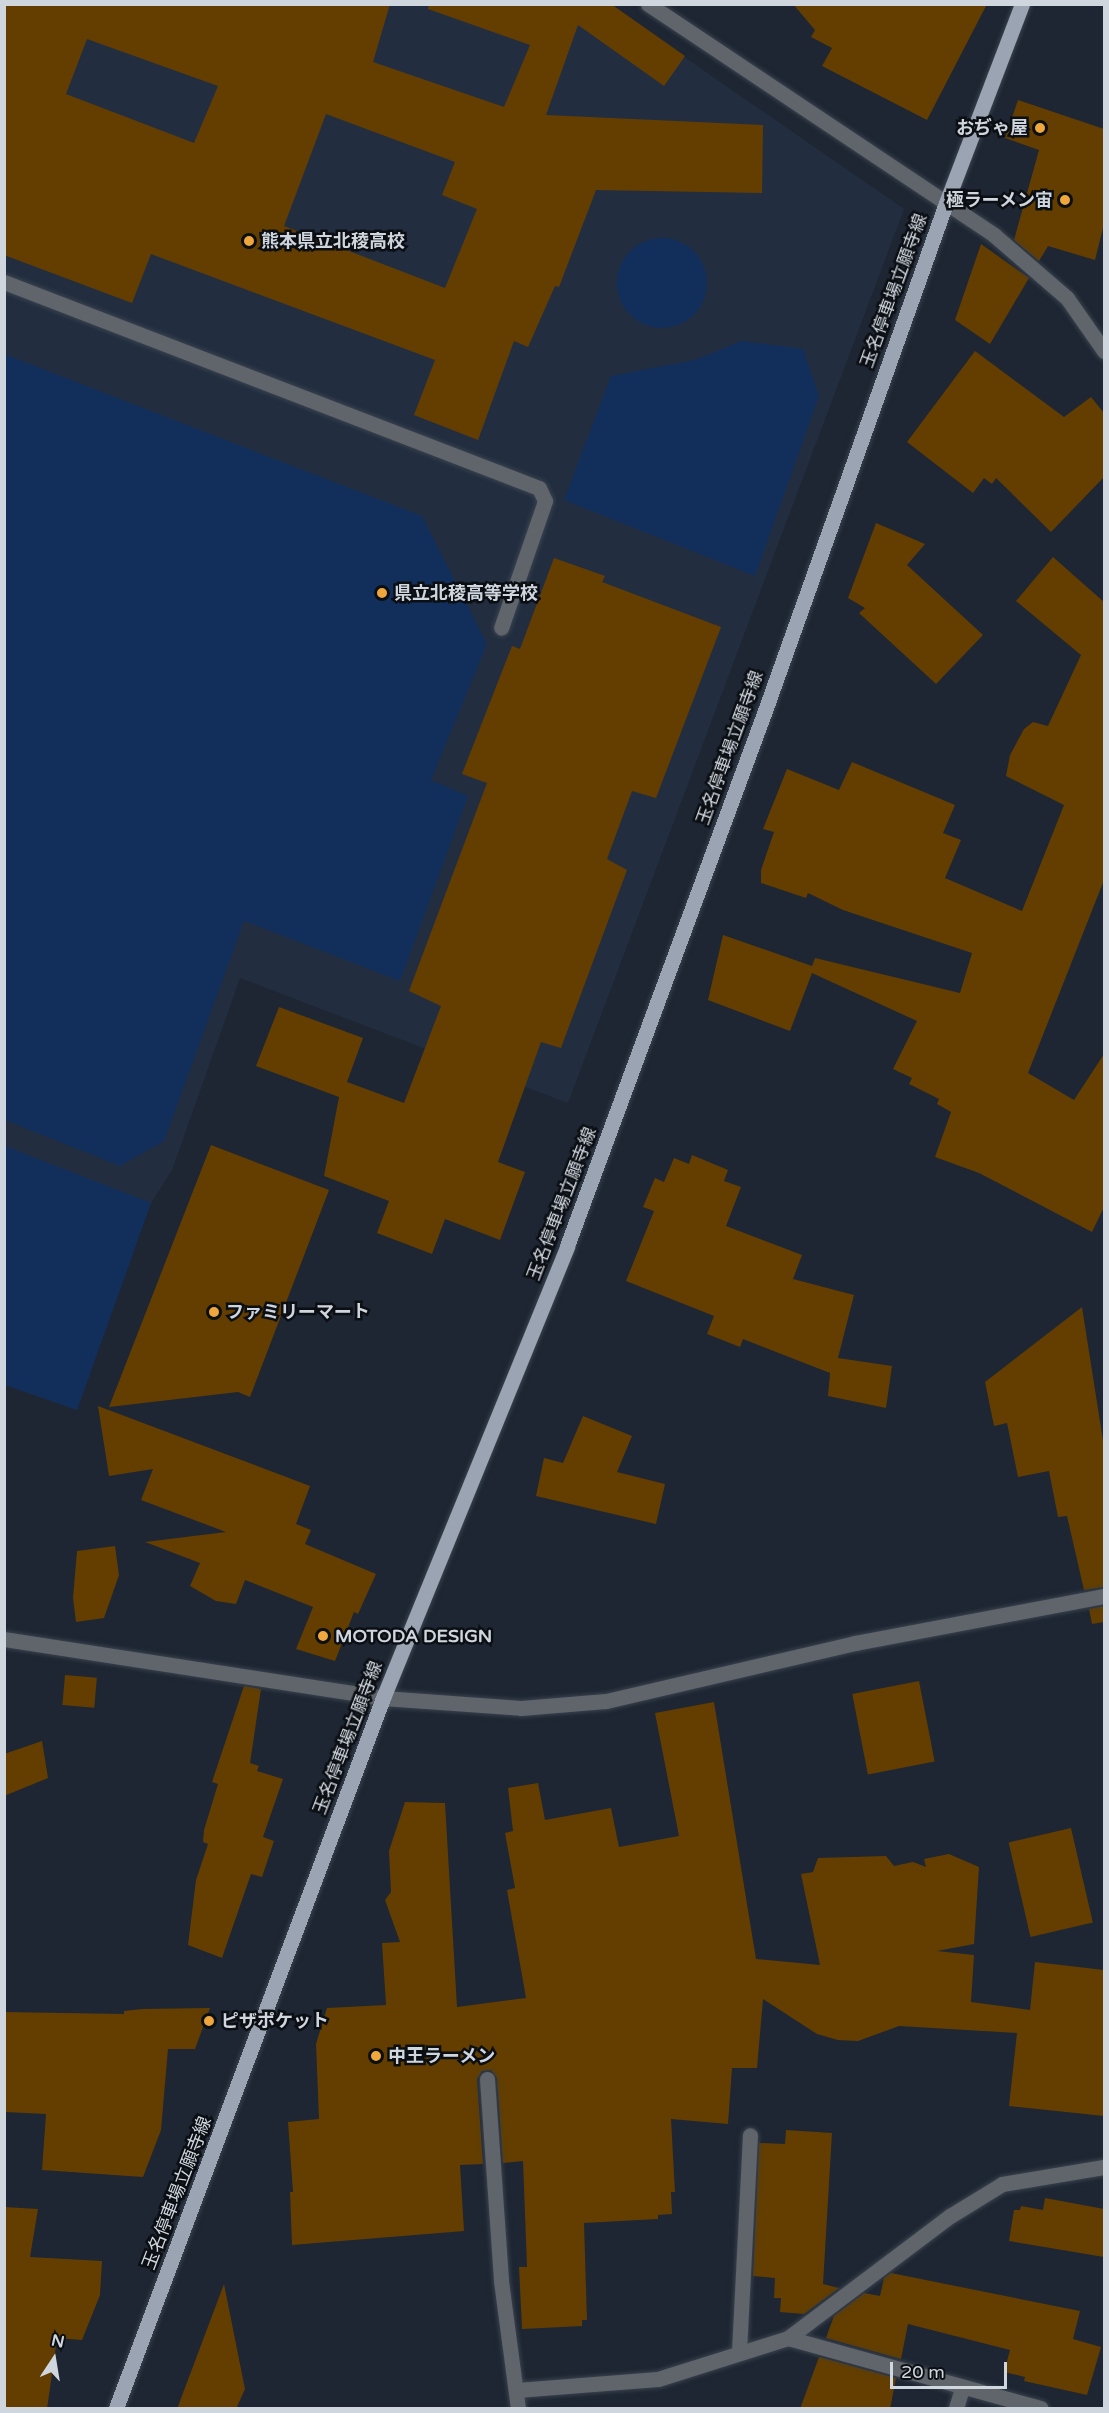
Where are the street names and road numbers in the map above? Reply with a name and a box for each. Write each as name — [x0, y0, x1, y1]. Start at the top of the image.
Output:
street label: 玉名停車場立願寺線 — [856, 211, 932, 371]
street label: 玉名停車場立願寺線 — [692, 668, 768, 828]
street label: 玉名停車場立願寺線 — [523, 1125, 601, 1283]
street label: 玉名停車場立願寺線 — [309, 1659, 387, 1817]
street label: 玉名停車場立願寺線 — [138, 2114, 216, 2272]

